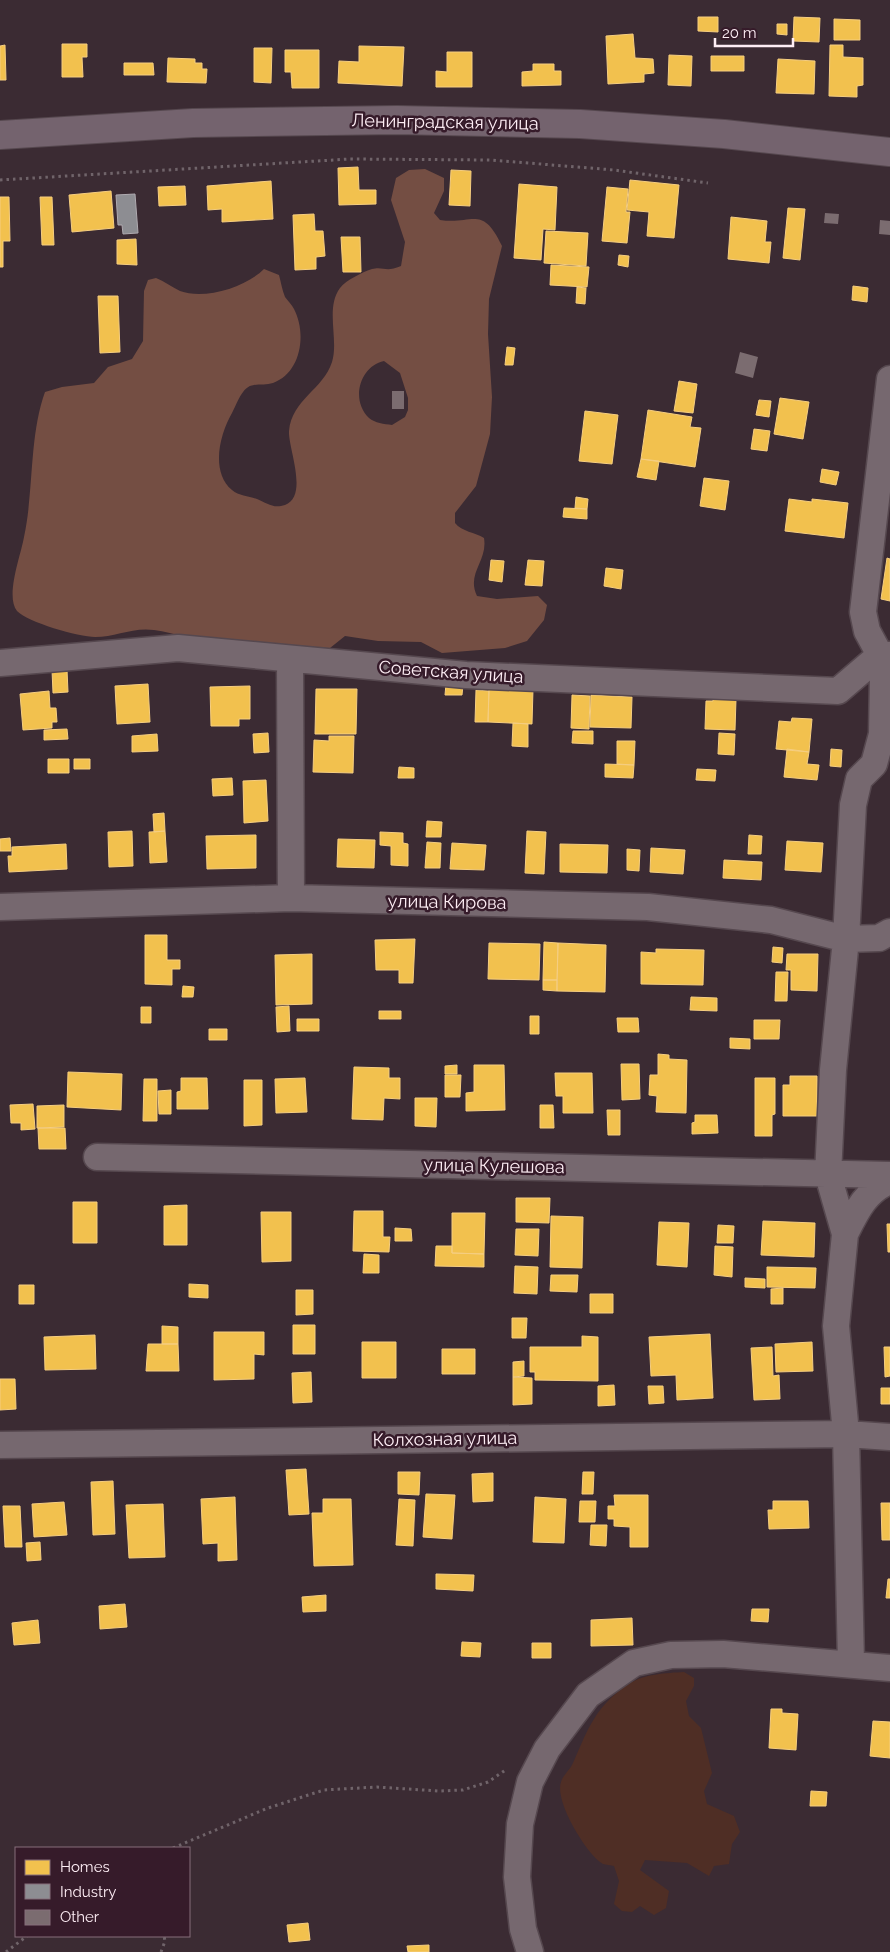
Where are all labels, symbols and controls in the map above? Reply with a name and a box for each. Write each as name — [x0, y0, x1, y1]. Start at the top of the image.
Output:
scale bar — [715, 15, 792, 47]
text: 20 m — [722, 24, 757, 42]
street label: Ленинградская улица — [351, 109, 539, 134]
street label: Советская улица — [378, 656, 524, 687]
street label: улица Кирова — [387, 890, 507, 913]
street label: улица Кулешова — [423, 1154, 565, 1177]
street label: Колхозная улица — [373, 1427, 517, 1450]
legend — [15, 1847, 190, 1937]
text: Homes — [60, 1858, 110, 1876]
text: Industry — [60, 1883, 116, 1901]
text: Other — [60, 1908, 100, 1926]

